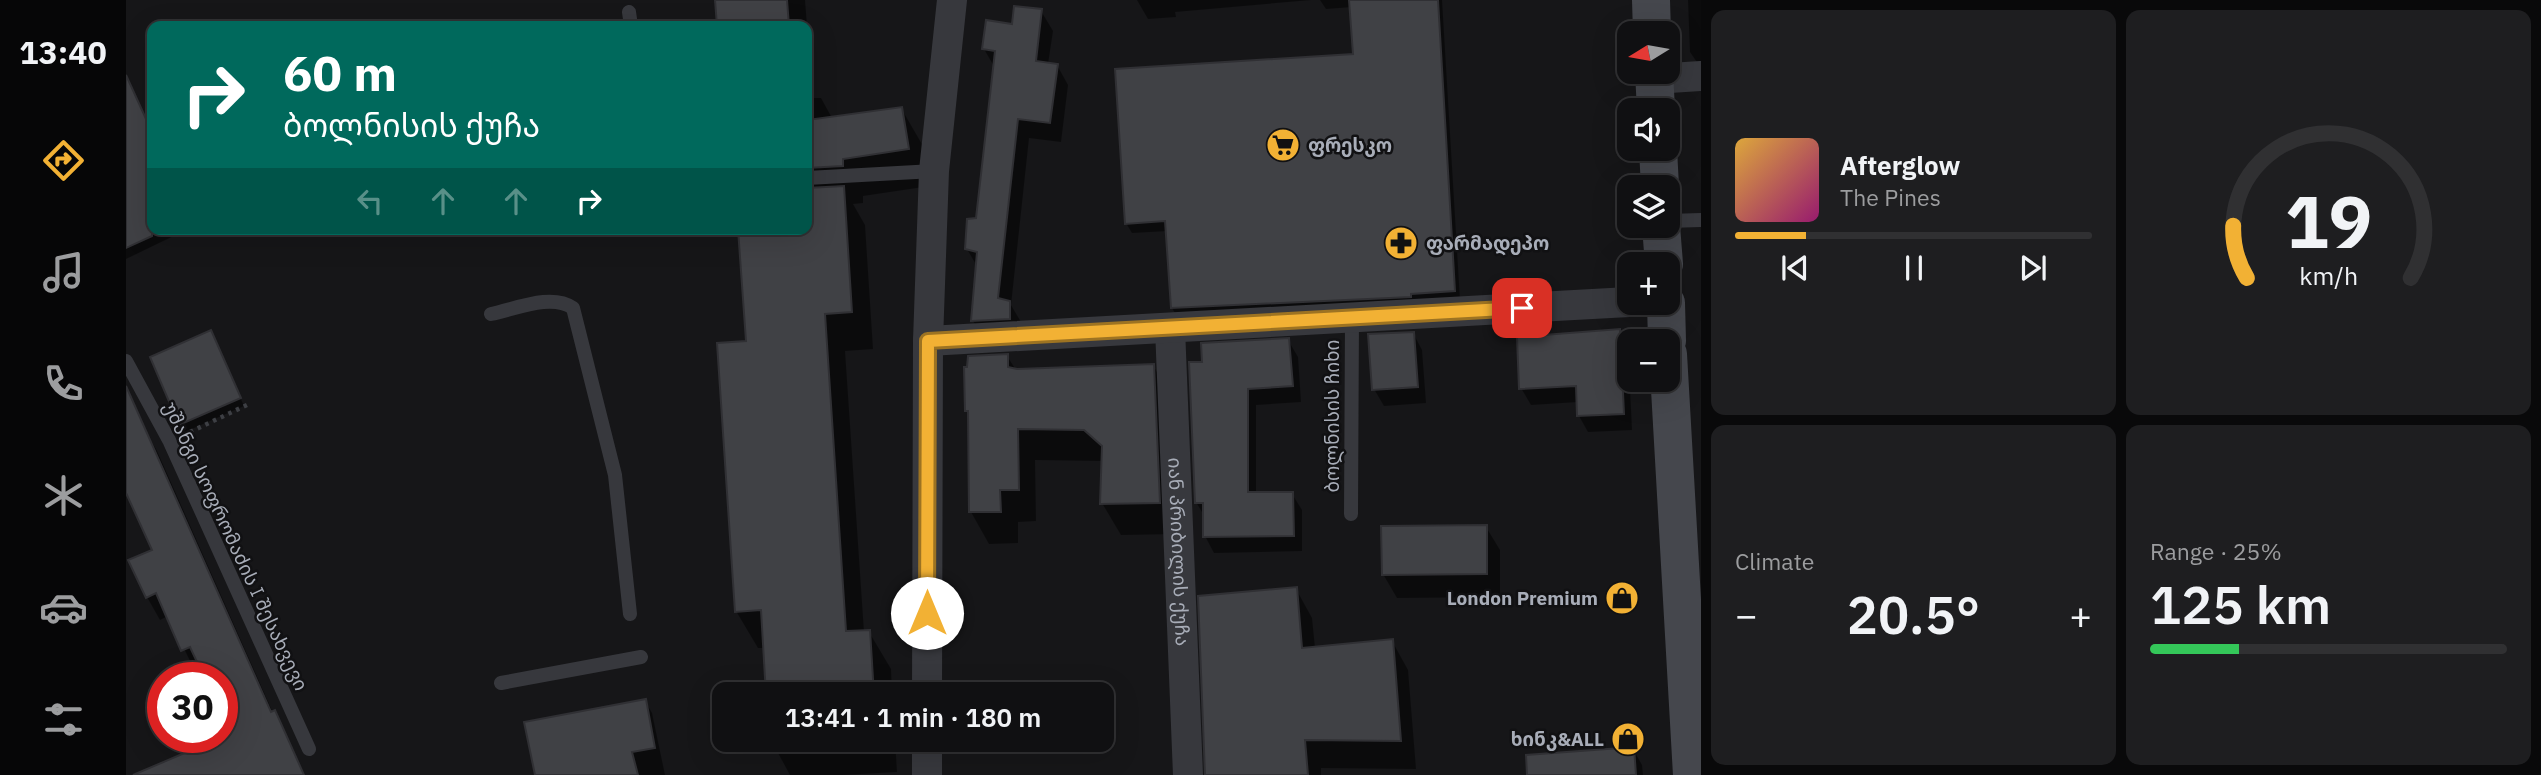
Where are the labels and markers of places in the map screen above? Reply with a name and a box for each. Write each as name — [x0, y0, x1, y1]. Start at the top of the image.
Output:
supermarket icon: ფრესკო — [1264, 126, 1302, 164]
place label: ფრესკო — [1308, 133, 1392, 157]
pharmacy icon: ფარმადეპო — [1382, 224, 1420, 262]
place label: ფარმადეპო — [1426, 231, 1549, 256]
pin — [1492, 278, 1552, 338]
shop icon: London Premium — [1603, 579, 1641, 617]
place label: London Premium — [1447, 586, 1598, 610]
shop icon: ხინკ&ALL — [1609, 720, 1647, 758]
place label: ხინკ&ALL — [1511, 727, 1604, 751]

